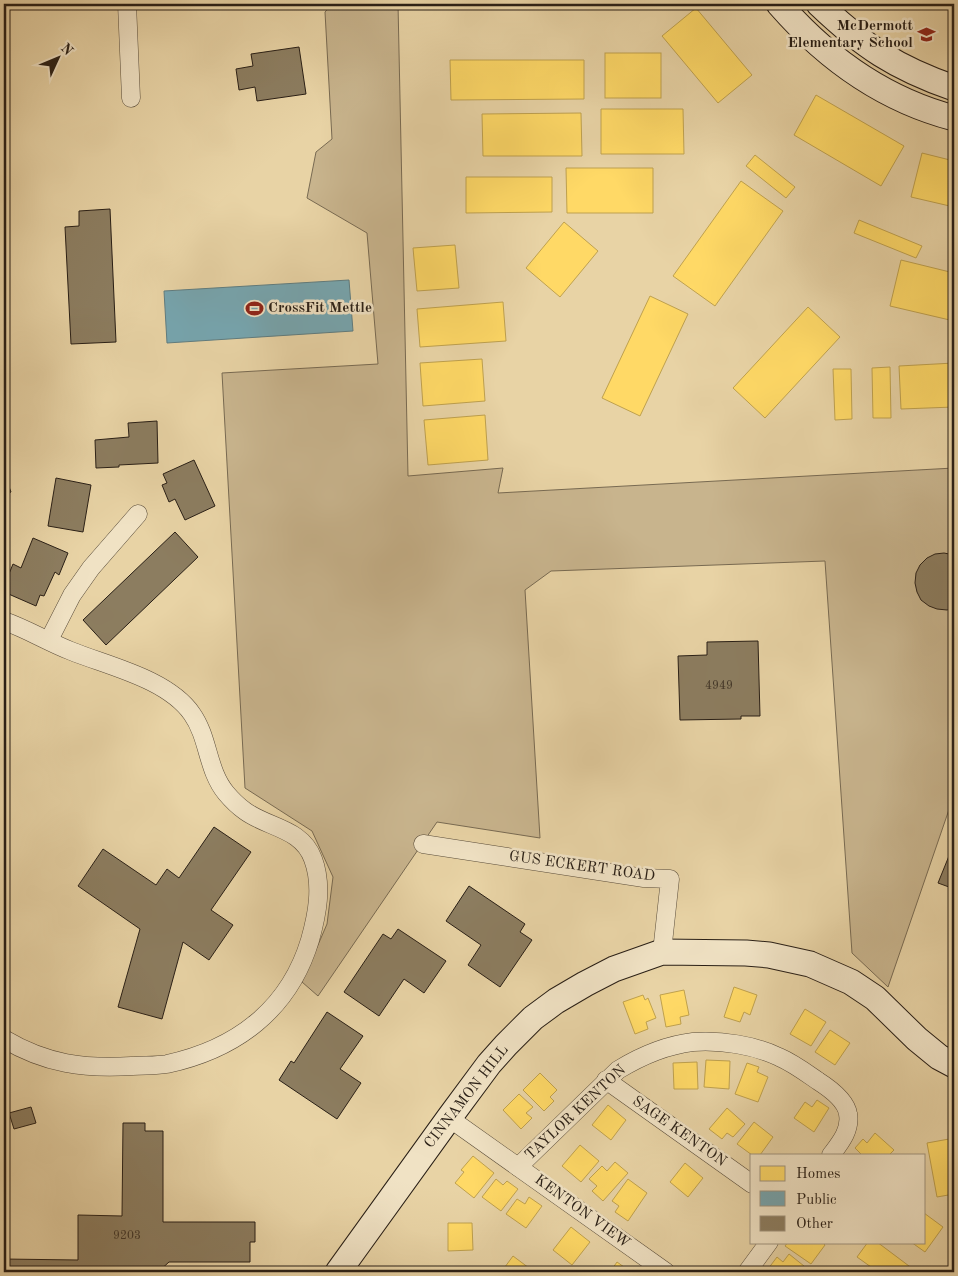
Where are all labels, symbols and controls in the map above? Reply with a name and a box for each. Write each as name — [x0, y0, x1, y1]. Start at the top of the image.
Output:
place label: McDermott Elementary School — [787, 19, 914, 51]
school or university icon: McDermott Elementary School — [917, 25, 937, 45]
north arrow — [32, 32, 82, 82]
text: N — [58, 41, 76, 59]
sports icon: CrossFit Mettle — [244, 298, 264, 318]
place label: CrossFit Mettle — [268, 301, 372, 316]
house number: 4949 — [705, 680, 733, 692]
street label: GUS ECKERT ROAD — [508, 849, 656, 885]
street label: CINNAMON HILL — [422, 1042, 512, 1152]
street label: TAYLOR KENTON — [523, 1062, 630, 1163]
street label: SAGE KENTON — [629, 1094, 729, 1170]
legend — [750, 1154, 926, 1244]
text: Homes — [796, 1167, 841, 1182]
street label: KENTON VIEW — [531, 1172, 633, 1252]
text: Public — [796, 1193, 837, 1208]
text: Other — [796, 1217, 833, 1232]
house number: 9203 — [113, 1230, 141, 1242]

